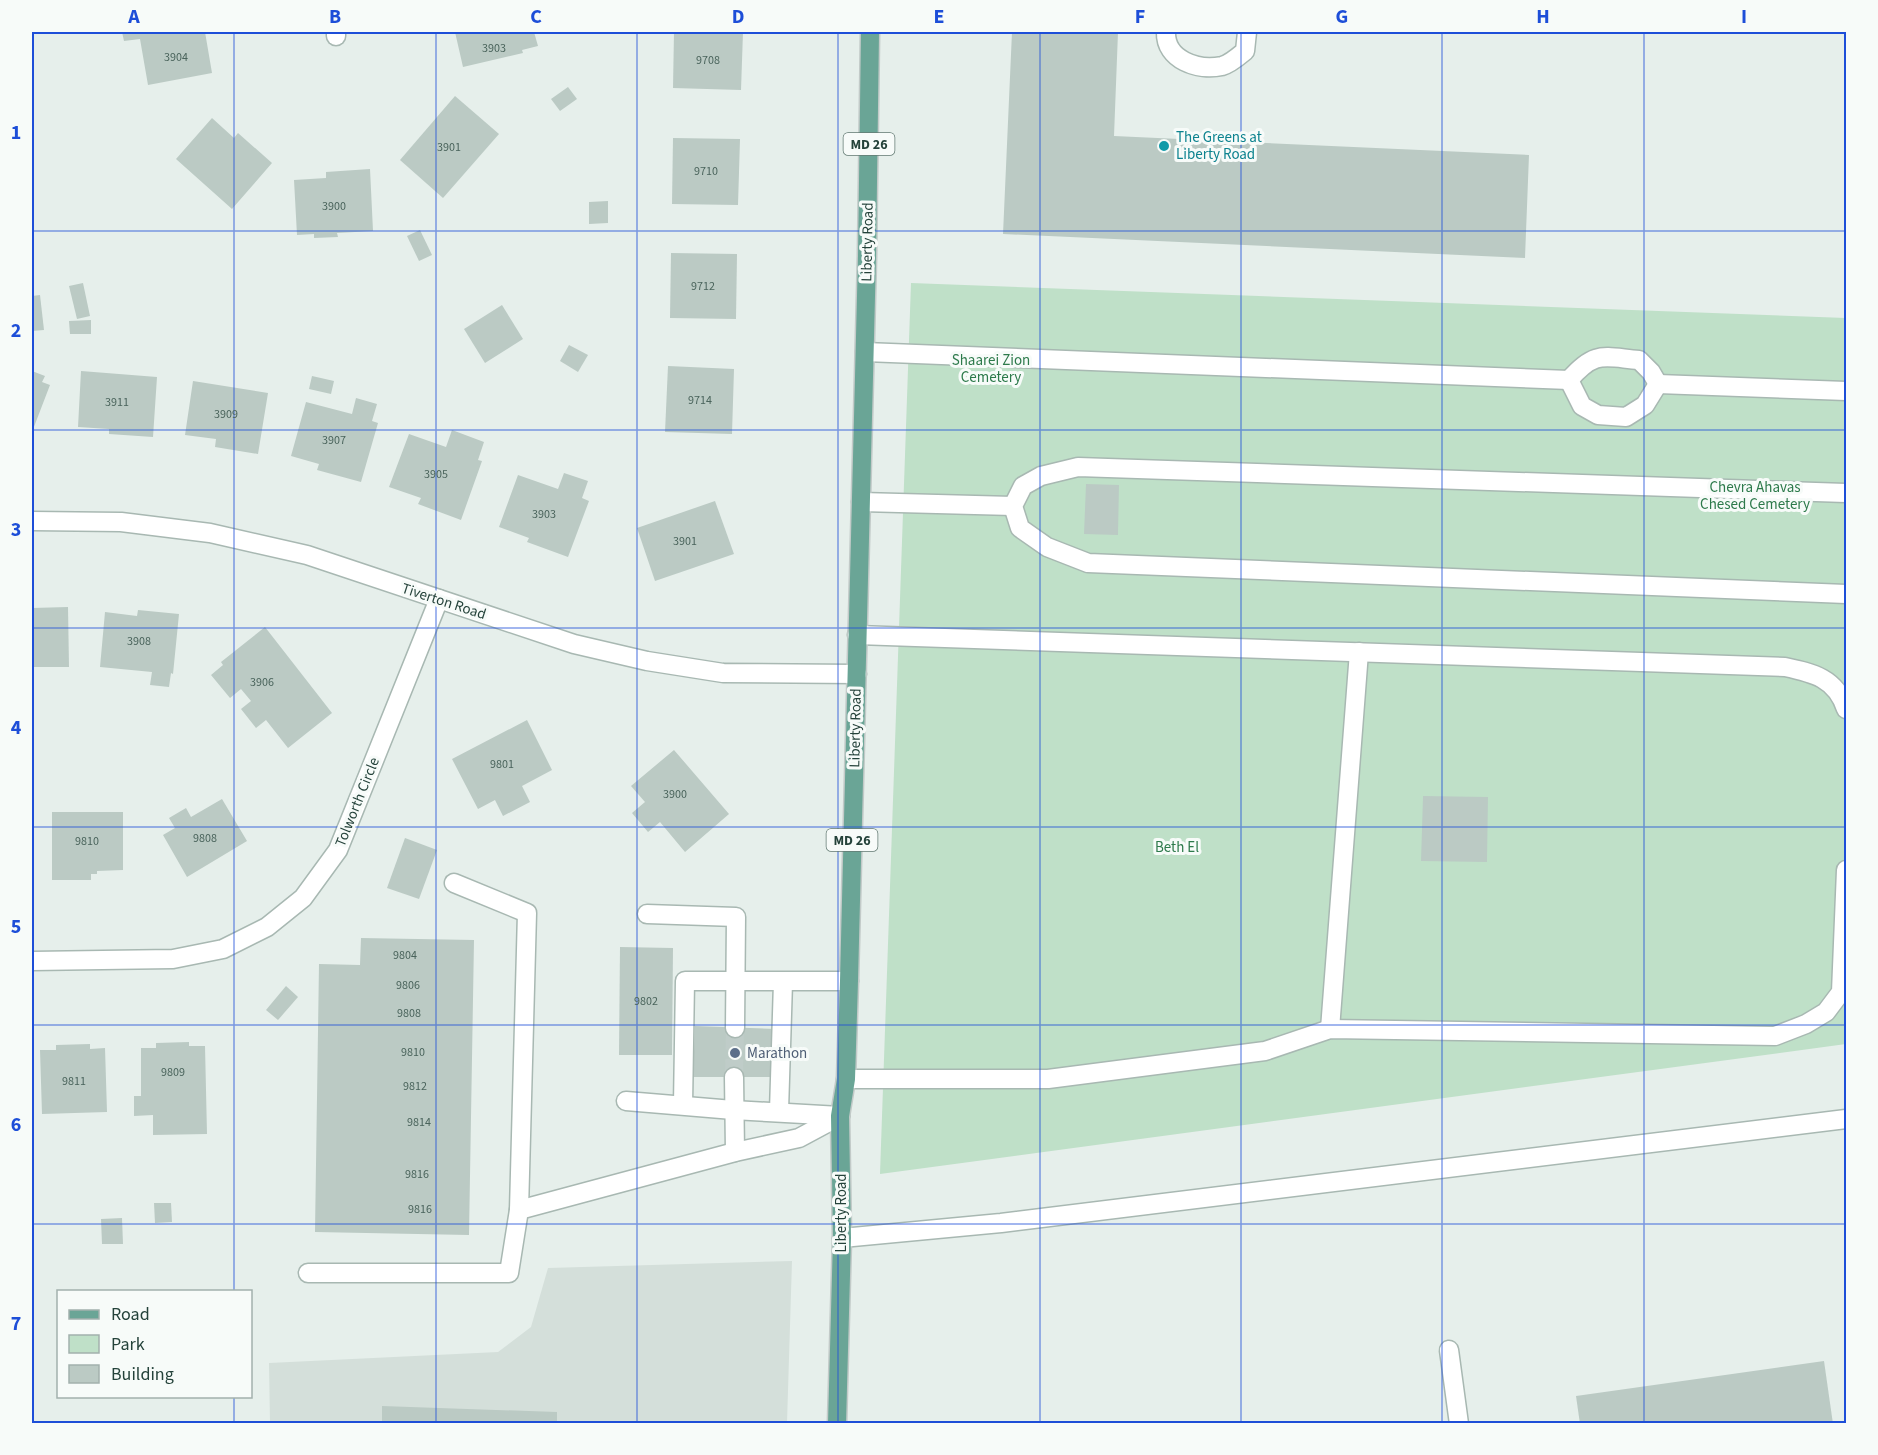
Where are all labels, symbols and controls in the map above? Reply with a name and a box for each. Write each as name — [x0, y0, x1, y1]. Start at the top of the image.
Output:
text: A — [127, 3, 140, 31]
text: B — [329, 3, 341, 31]
text: C — [530, 3, 542, 31]
text: D — [732, 3, 744, 31]
text: E — [934, 3, 944, 31]
text: F — [1135, 3, 1145, 31]
text: G — [1336, 3, 1348, 31]
text: H — [1536, 3, 1550, 31]
text: I — [1741, 3, 1747, 31]
house number: 3903 — [482, 40, 506, 57]
house number: 3904 — [164, 49, 188, 66]
house number: 9708 — [696, 52, 720, 69]
text: 1 — [11, 119, 21, 147]
place label: The Greens at Liberty Road — [1176, 127, 1262, 165]
road number: MD 26 — [844, 133, 894, 155]
house number: 3901 — [437, 139, 461, 156]
marker: The Greens at Liberty Road — [1157, 139, 1171, 153]
house number: 9710 — [694, 163, 718, 180]
house number: 3900 — [322, 198, 346, 215]
street label: Liberty Road — [856, 202, 879, 282]
house number: 9712 — [691, 278, 715, 295]
text: 2 — [11, 317, 21, 345]
park label: Shaarei Zion Cemetery — [952, 350, 1030, 388]
house number: 9714 — [688, 392, 712, 409]
house number: 3911 — [105, 394, 129, 411]
house number: 3909 — [214, 406, 238, 423]
house number: 3907 — [322, 432, 346, 449]
house number: 3905 — [424, 466, 448, 483]
park label: Chevra Ahavas Chesed Cemetery — [1700, 477, 1810, 515]
house number: 3903 — [532, 506, 556, 523]
text: 3 — [11, 516, 21, 544]
house number: 3901 — [673, 533, 697, 550]
street label: Tiverton Road — [399, 578, 489, 625]
house number: 3908 — [127, 633, 151, 650]
house number: 3906 — [250, 674, 274, 691]
street label: Liberty Road — [844, 688, 867, 768]
text: 4 — [11, 714, 22, 742]
street label: Tolworth Circle — [330, 754, 385, 850]
house number: 9801 — [490, 756, 514, 773]
house number: 3900 — [663, 786, 687, 803]
road number: MD 26 — [826, 829, 878, 851]
house number: 9808 — [193, 830, 217, 847]
house number: 9810 — [75, 833, 99, 850]
park label: Beth El — [1155, 837, 1199, 858]
text: 5 — [11, 913, 21, 941]
house number: 9804 — [393, 947, 417, 964]
house number: 9806 — [396, 977, 420, 994]
house number: 9802 — [634, 993, 658, 1010]
house number: 9808 — [397, 1005, 421, 1022]
place label: Marathon — [747, 1043, 807, 1064]
house number: 9810 — [401, 1044, 425, 1061]
marker: Marathon — [728, 1046, 742, 1060]
house number: 9809 — [161, 1064, 185, 1081]
house number: 9811 — [62, 1073, 86, 1090]
house number: 9812 — [403, 1078, 427, 1095]
text: 6 — [11, 1111, 21, 1139]
house number: 9814 — [407, 1114, 431, 1131]
house number: 9816 — [405, 1166, 429, 1183]
street label: Liberty Road — [831, 1173, 852, 1253]
house number: 9816 — [408, 1201, 432, 1218]
legend — [57, 1290, 252, 1398]
text: Road — [111, 1302, 150, 1327]
text: 7 — [11, 1310, 21, 1338]
text: Park — [111, 1332, 145, 1357]
text: Building — [111, 1362, 174, 1387]

